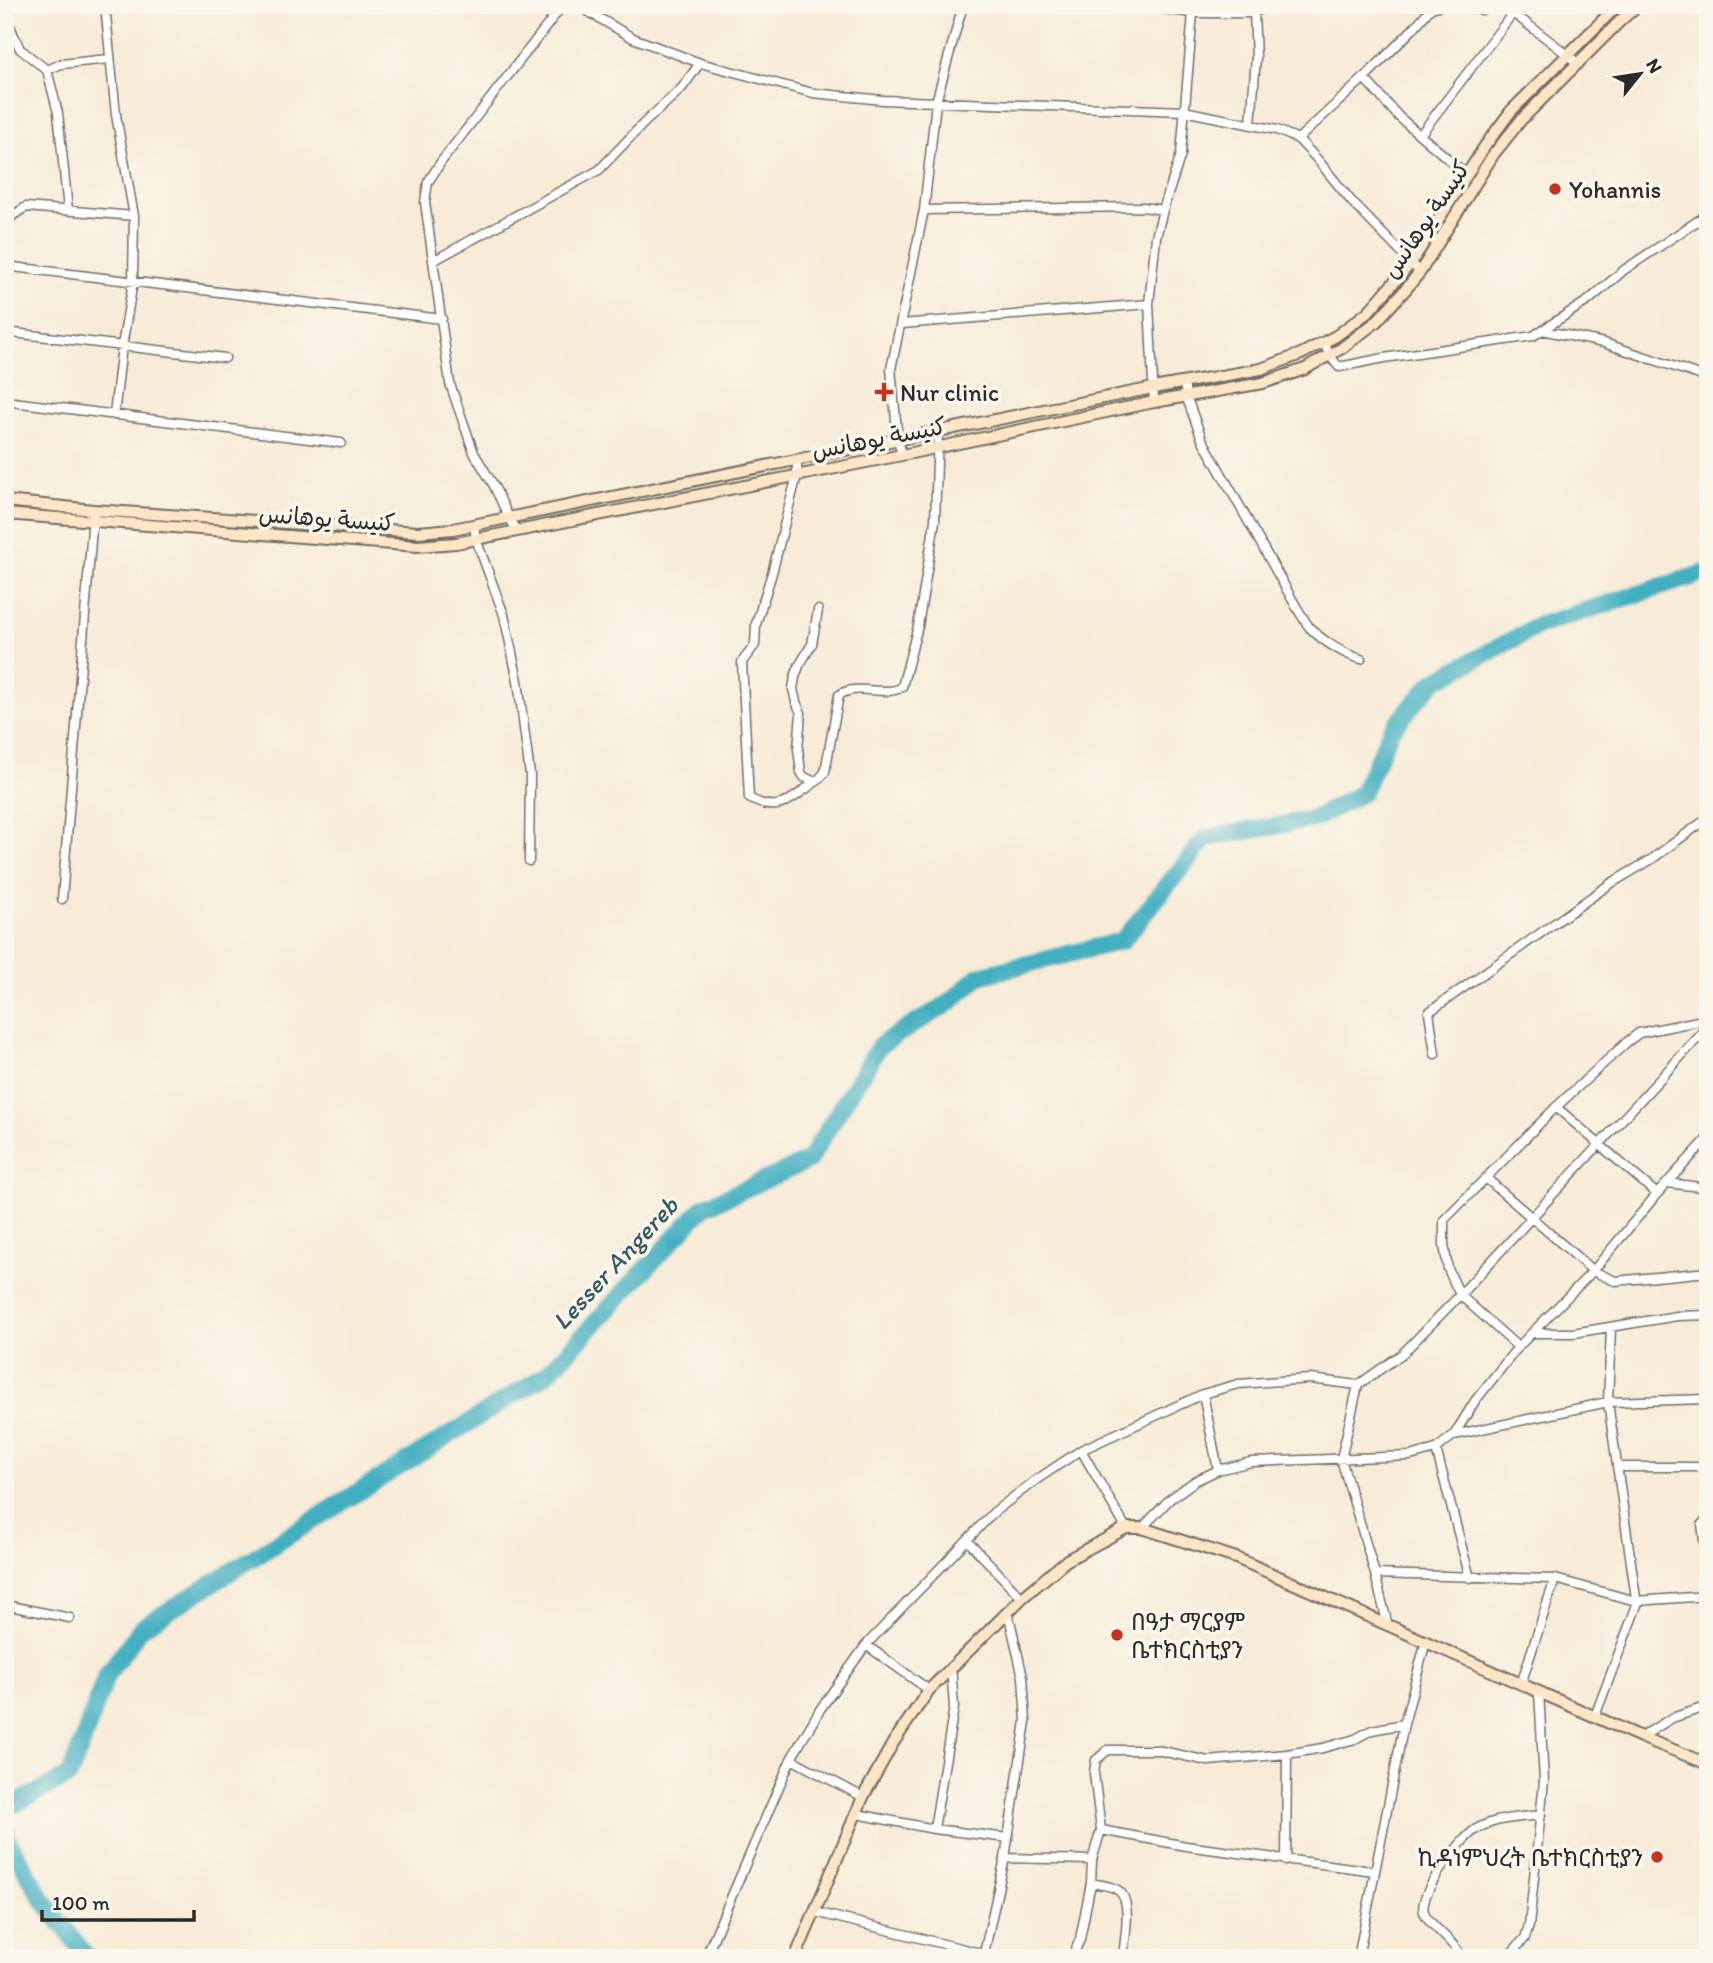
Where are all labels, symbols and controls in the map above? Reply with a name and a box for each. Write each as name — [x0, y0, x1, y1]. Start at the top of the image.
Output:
north arrow — [1604, 38, 1674, 108]
text: N — [1641, 54, 1667, 77]
street label: كنيسة يوهانس — [1376, 154, 1477, 284]
place label: Yohannis — [1569, 175, 1661, 204]
marker: Yohannis — [1547, 181, 1563, 197]
place label: Nur clinic — [900, 378, 999, 407]
marker: Nur clinic — [874, 382, 894, 402]
street label: كنيسة يوهانس — [809, 411, 949, 466]
street label: كنيسة يوهانس — [258, 499, 396, 538]
water label: Lesser Angereb — [545, 1189, 686, 1336]
place label: በዓታ ማርያም ቤተክርስቲያን — [1131, 1607, 1245, 1664]
marker: በዓታ ማርያም ቤተክርስቲያን — [1109, 1627, 1125, 1643]
place label: ኪዳነምህረት ቤተክርስቲያን — [1418, 1843, 1643, 1872]
marker: ኪዳነምህረት ቤተክርስቲያን — [1649, 1849, 1665, 1865]
scale bar — [42, 1879, 194, 1923]
text: 100 m — [52, 1890, 110, 1915]

